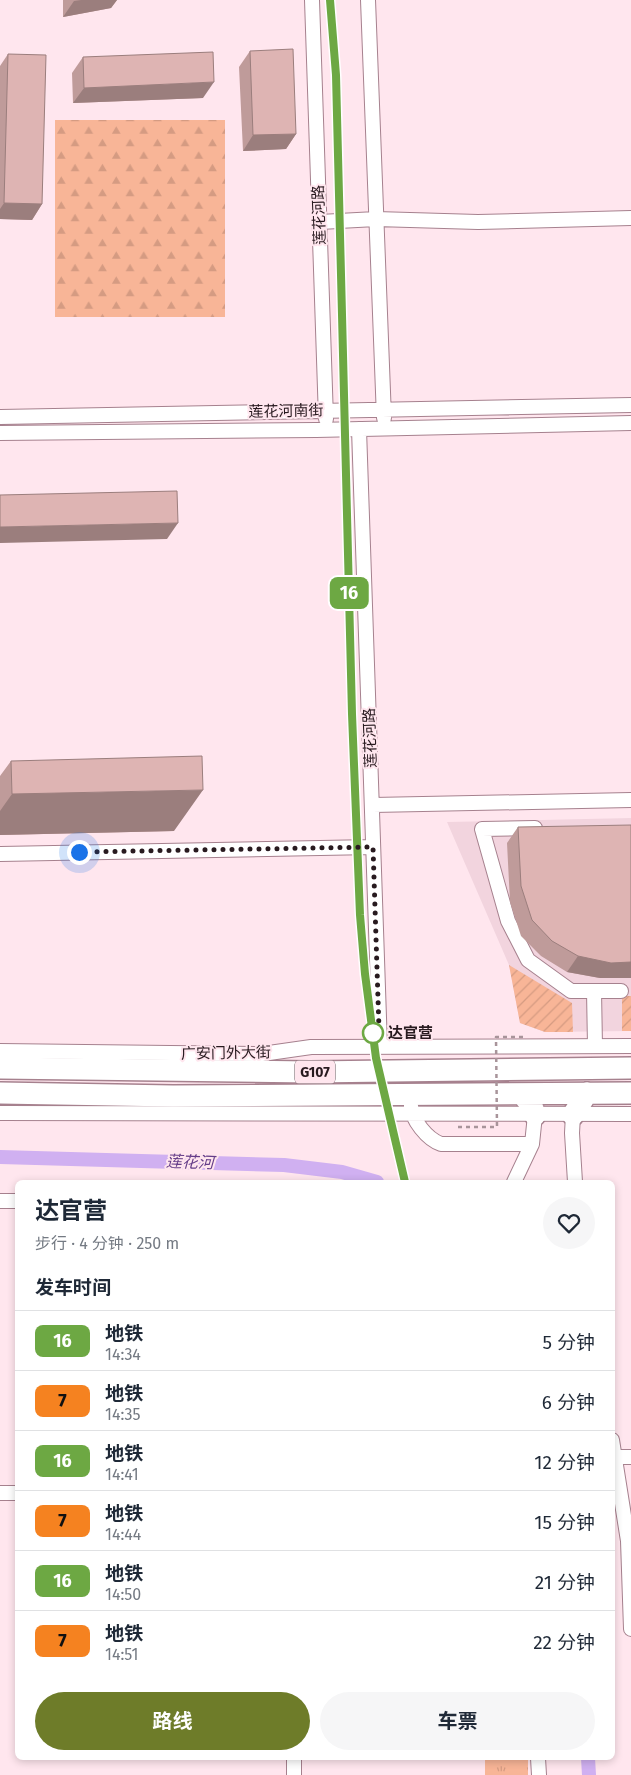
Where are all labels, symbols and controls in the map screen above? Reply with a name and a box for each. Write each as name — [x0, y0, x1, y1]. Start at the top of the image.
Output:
street label: 莲花河路 — [309, 185, 329, 245]
street label: 莲花河南街 — [248, 401, 324, 421]
line badge: 16 — [326, 577, 372, 609]
text: 16 — [340, 582, 358, 604]
street label: 莲花河路 — [360, 708, 380, 768]
your location — [67, 840, 92, 865]
marker: 达官营 — [362, 1022, 384, 1044]
place label: 达官营 — [388, 1024, 433, 1042]
street label: 广安门外大街 — [181, 1043, 271, 1063]
road number: G107 — [295, 1060, 335, 1084]
water label: 莲花河 — [166, 1152, 217, 1172]
text: 达官营 — [35, 1197, 107, 1225]
button: heart — [543, 1197, 595, 1249]
text: 步行 · 4 分钟 · 250 m — [35, 1234, 179, 1253]
text: 发车时间 — [35, 1276, 111, 1299]
text: 地铁 — [105, 1322, 143, 1345]
text: 16 — [53, 1330, 72, 1352]
text: 5 分钟 — [542, 1331, 595, 1354]
text: 14:34 — [105, 1345, 141, 1364]
text: 地铁 — [105, 1382, 143, 1405]
text: 7 — [58, 1390, 67, 1412]
text: 6 分钟 — [542, 1391, 595, 1414]
text: 14:35 — [105, 1405, 140, 1424]
text: 地铁 — [105, 1442, 143, 1465]
text: 16 — [53, 1450, 72, 1472]
text: 12 分钟 — [534, 1451, 595, 1474]
text: 14:41 — [105, 1465, 139, 1484]
text: 地铁 — [105, 1502, 143, 1525]
text: 7 — [58, 1510, 67, 1532]
text: 15 分钟 — [534, 1511, 595, 1534]
text: 14:44 — [105, 1525, 141, 1544]
text: 地铁 — [105, 1562, 143, 1585]
text: 16 — [53, 1570, 72, 1592]
text: 21 分钟 — [535, 1571, 595, 1594]
text: 14:50 — [105, 1585, 141, 1604]
text: 地铁 — [105, 1622, 143, 1645]
text: 7 — [58, 1630, 67, 1652]
text: 22 分钟 — [533, 1631, 595, 1654]
text: 14:51 — [105, 1645, 138, 1664]
button: 路线 — [35, 1692, 310, 1750]
button: 车票 — [320, 1692, 595, 1750]

